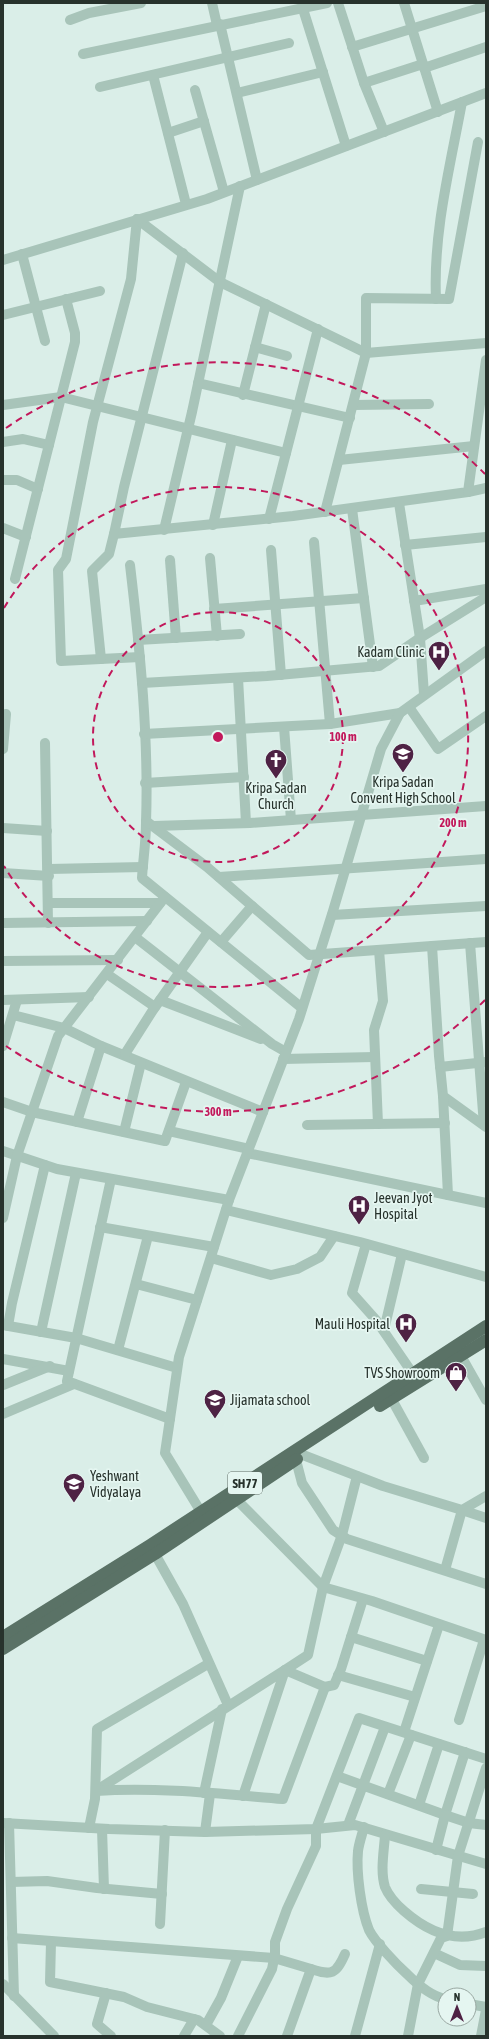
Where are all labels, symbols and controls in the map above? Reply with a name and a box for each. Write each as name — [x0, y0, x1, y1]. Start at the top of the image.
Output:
hospital icon: Kadam Clinic — [426, 639, 452, 672]
place label: Kadam Clinic — [357, 644, 425, 660]
centre of rings — [211, 730, 225, 744]
text: 100 m — [329, 730, 357, 744]
school or university icon: Kripa Sadan Convent High School — [390, 741, 416, 774]
church icon: Kripa Sadan Church — [263, 747, 289, 780]
place label: Kripa Sadan Convent High School — [350, 774, 456, 806]
place label: Kripa Sadan Church — [245, 780, 307, 812]
text: 200 m — [439, 816, 467, 830]
text: 300 m — [204, 1105, 232, 1119]
place label: Jeevan Jyot Hospital — [374, 1190, 433, 1222]
hospital icon: Jeevan Jyot Hospital — [346, 1193, 372, 1226]
hospital icon: Mauli Hospital — [393, 1311, 419, 1344]
place label: Mauli Hospital — [315, 1316, 390, 1332]
shop icon: TVS Showroom — [443, 1360, 469, 1393]
place label: TVS Showroom — [364, 1365, 440, 1381]
school or university icon: Jijamata school — [202, 1387, 228, 1420]
place label: Jijamata school — [230, 1392, 311, 1408]
place label: Yeshwant Vidyalaya — [90, 1468, 141, 1500]
school or university icon: Yeshwant Vidyalaya — [61, 1471, 87, 1504]
road number: SH77 — [228, 1472, 262, 1494]
north arrow — [437, 1987, 477, 2027]
text: N — [454, 1991, 460, 2003]

